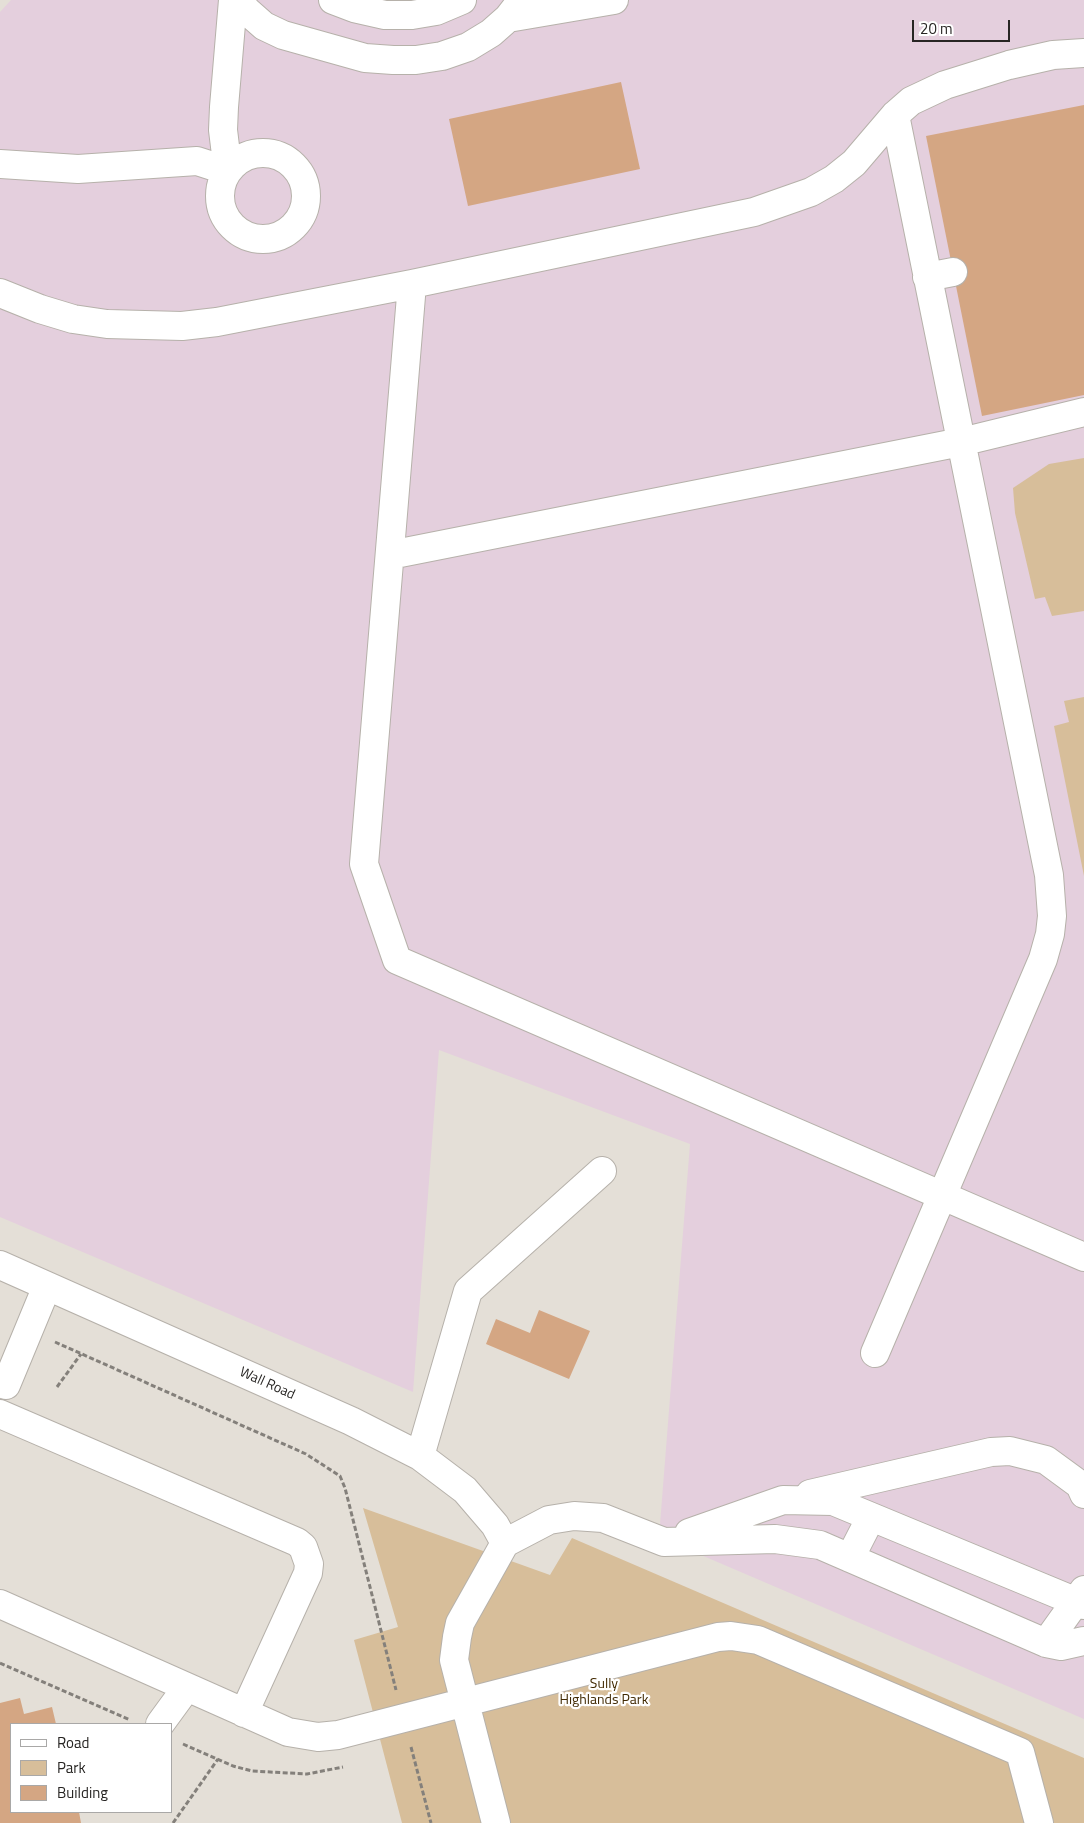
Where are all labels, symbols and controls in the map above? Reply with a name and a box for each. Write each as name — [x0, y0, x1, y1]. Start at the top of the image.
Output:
scale bar — [914, 10, 1012, 42]
text: 20 m — [920, 17, 953, 40]
street label: Wall Road — [237, 1364, 297, 1404]
park label: Sully Highlands Park — [560, 1677, 648, 1710]
legend — [10, 1723, 172, 1813]
text: Road — [57, 1731, 89, 1754]
text: Park — [57, 1756, 86, 1779]
text: Building — [57, 1781, 108, 1804]

